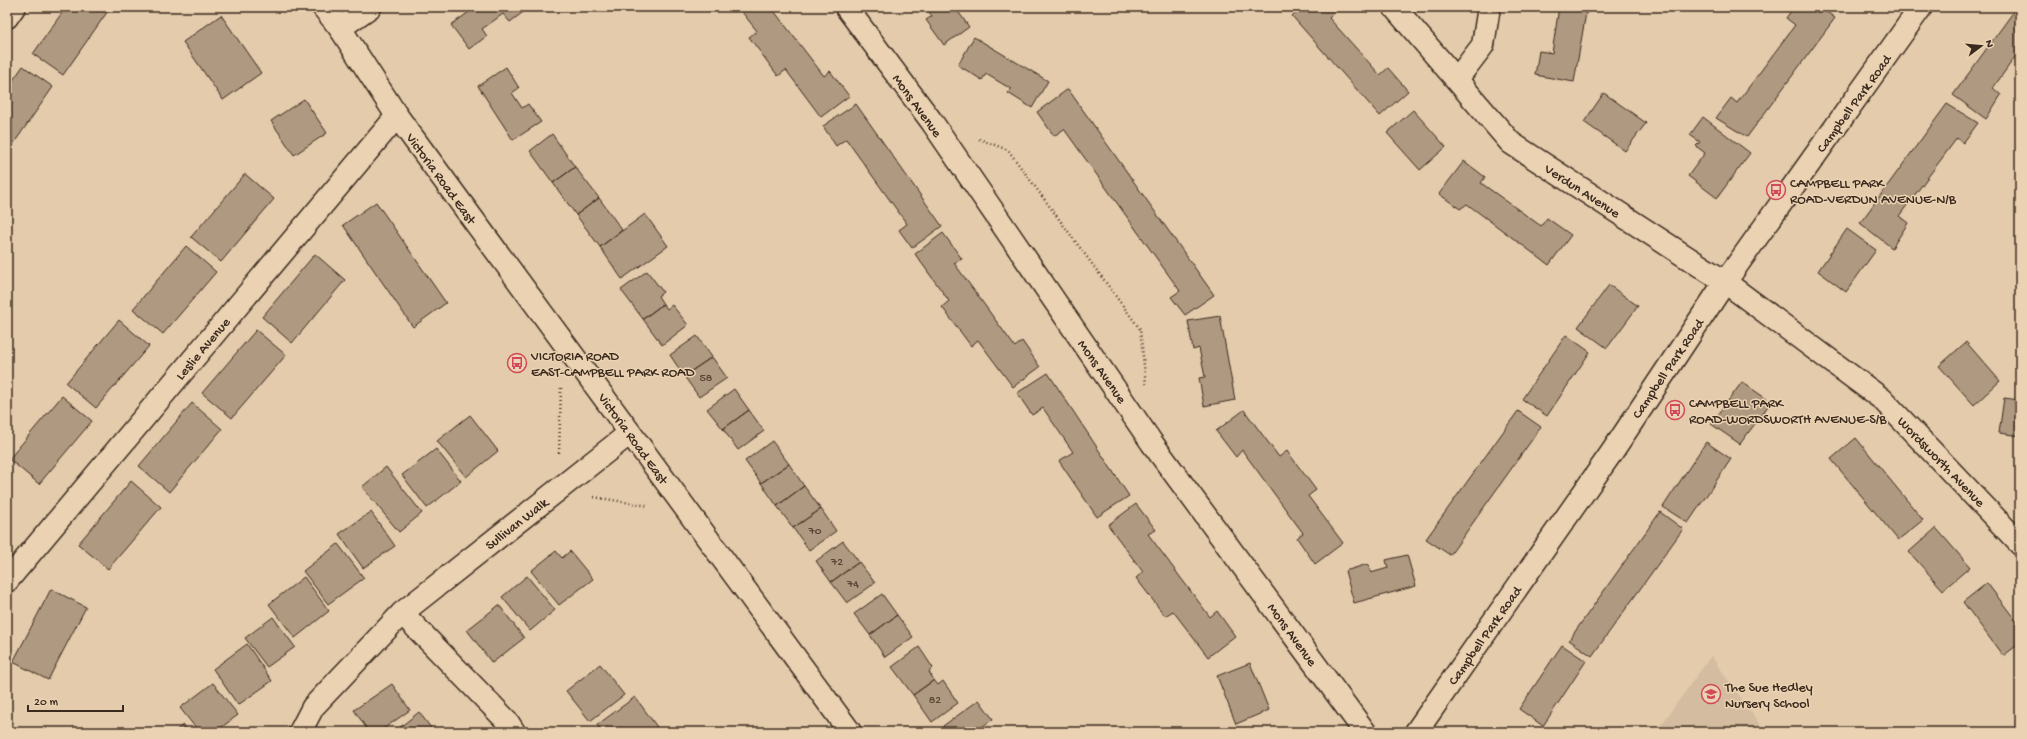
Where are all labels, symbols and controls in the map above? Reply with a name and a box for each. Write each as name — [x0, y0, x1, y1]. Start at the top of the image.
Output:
north arrow — [1961, 26, 2001, 66]
text: N — [1982, 39, 1995, 49]
street label: Campbell Park Road — [1814, 51, 1897, 157]
street label: Mons Avenue — [887, 71, 945, 142]
street label: Victoria Road East — [401, 130, 480, 230]
street label: Verdun Avenue — [1540, 161, 1623, 223]
place label: CAMPBELL PARK ROAD-VERDUN AVENUE-N/B — [1790, 176, 1957, 209]
bus stop icon: CAMPBELL PARK ROAD-VERDUN AVENUE-N/B — [1765, 179, 1787, 201]
street label: Leslie Avenue — [173, 314, 235, 384]
street label: Campbell Park Road — [1629, 315, 1710, 423]
street label: Mons Avenue — [1073, 337, 1130, 408]
place label: VICTORIA ROAD EAST-CAMPBELL PARK ROAD — [530, 349, 695, 382]
bus stop icon: VICTORIA ROAD EAST-CAMPBELL PARK ROAD — [506, 352, 528, 374]
house number: 58 — [700, 372, 713, 386]
street label: Victoria Road East — [593, 390, 672, 490]
place label: CAMPBELL PARK ROAD-WORDSWORTH AVENUE-S/B — [1689, 396, 1887, 429]
bus stop icon: CAMPBELL PARK ROAD-WORDSWORTH AVENUE-S/B — [1664, 399, 1686, 421]
street label: Wordsworth Avenue — [1893, 414, 1988, 512]
street label: Sullivan Walk — [483, 494, 554, 555]
house number: 70 — [807, 525, 822, 539]
house number: 72 — [830, 556, 843, 570]
house number: 74 — [846, 578, 859, 592]
street label: Campbell Park Road — [1446, 582, 1528, 689]
street label: Mons Avenue — [1262, 600, 1320, 671]
place label: The Sue Hedley Nursery School — [1724, 680, 1813, 713]
school or university icon: The Sue Hedley Nursery School — [1700, 683, 1722, 705]
scale bar — [28, 687, 123, 713]
house number: 82 — [929, 694, 941, 708]
text: 20 m — [34, 696, 59, 710]

